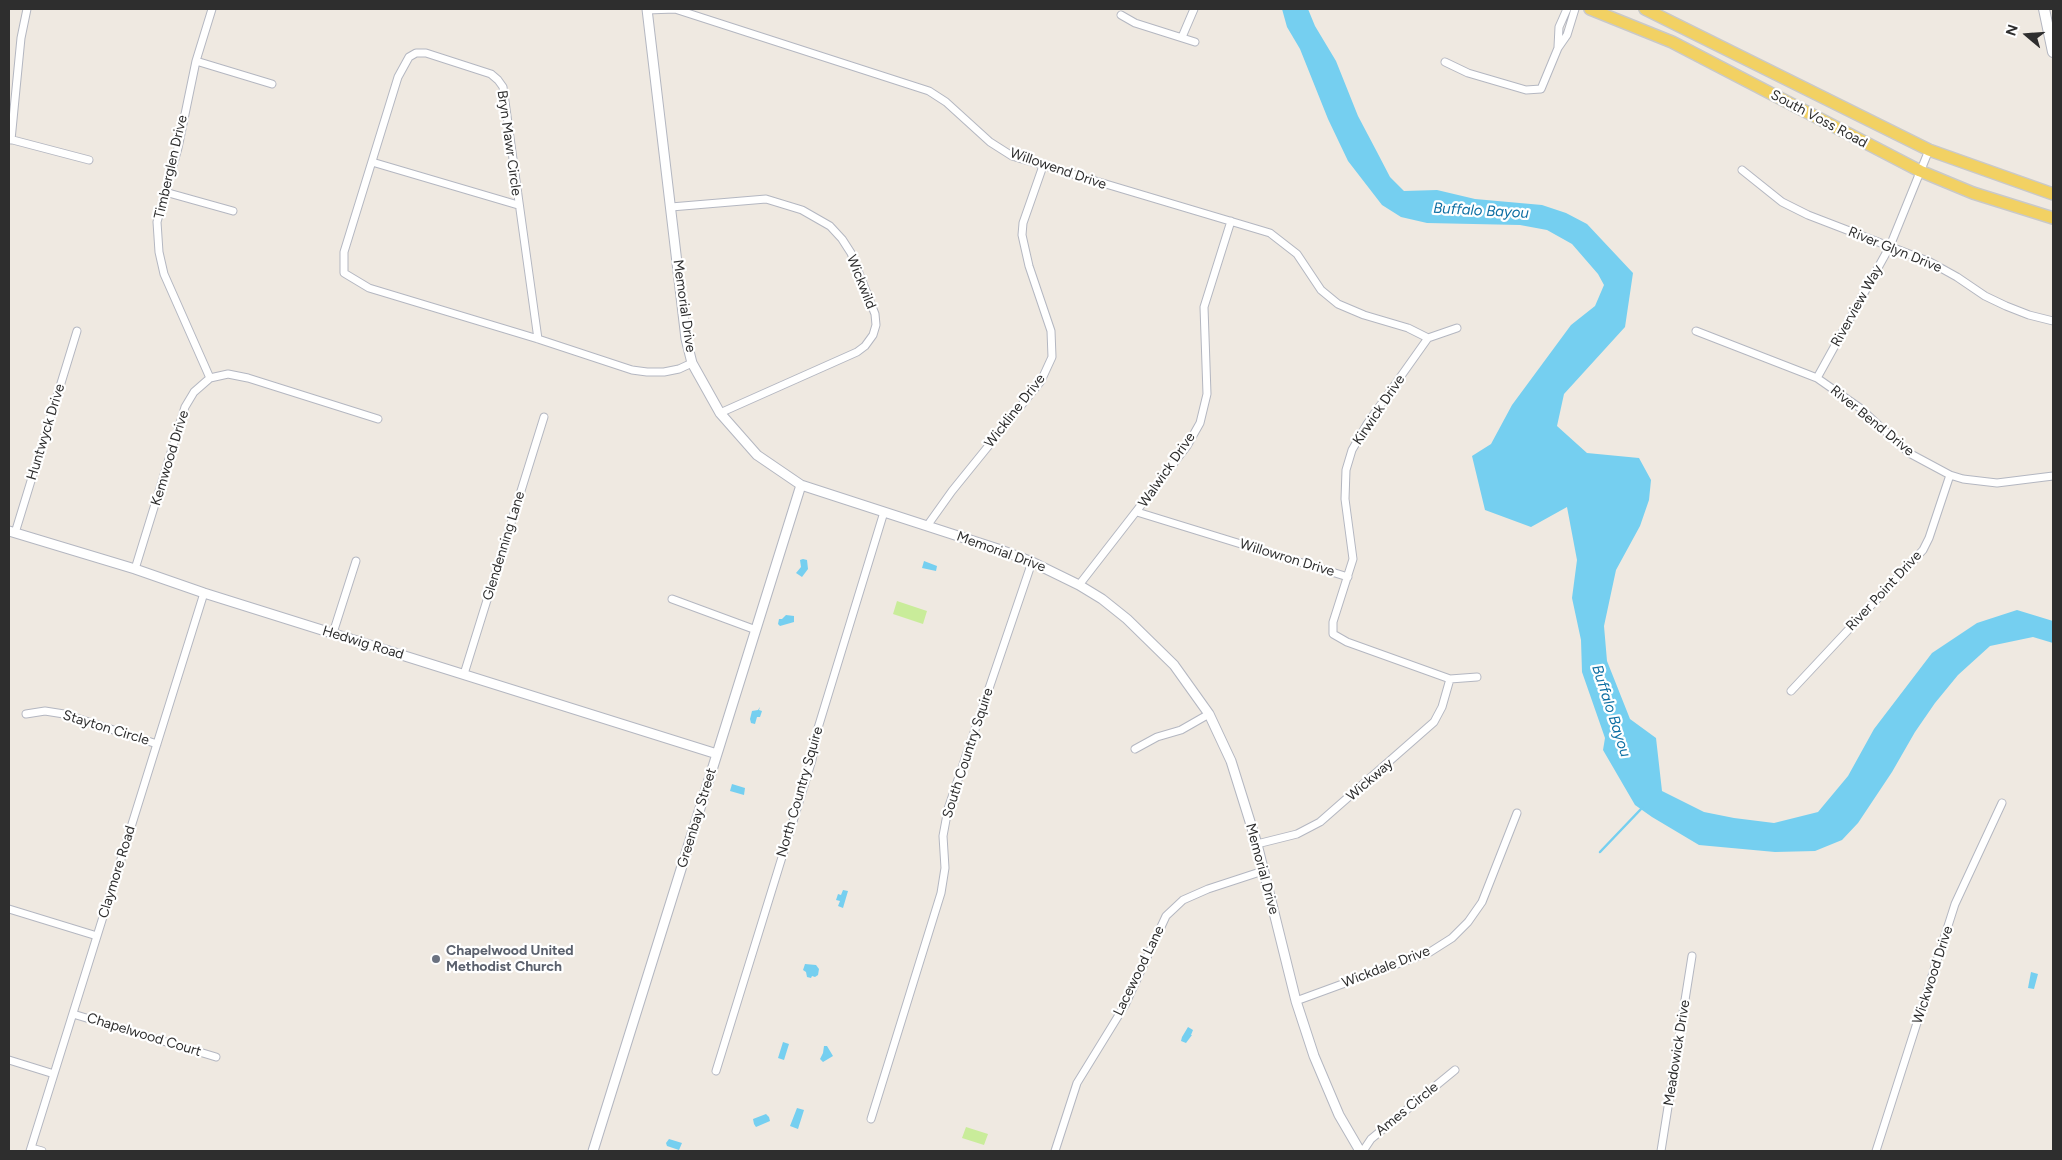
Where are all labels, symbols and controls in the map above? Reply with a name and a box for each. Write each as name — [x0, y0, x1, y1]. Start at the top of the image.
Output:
north arrow — [2002, 10, 2052, 60]
text: N — [2002, 22, 2022, 38]
street label: South Voss Road — [1768, 86, 1870, 152]
street label: Bryn Mawr Circle — [493, 89, 525, 197]
street label: Timberglen Drive — [151, 113, 191, 221]
street label: Willowend Drive — [1007, 145, 1109, 193]
water label: Buffalo Bayou — [1433, 200, 1529, 222]
street label: River Glyn Drive — [1846, 224, 1944, 276]
street label: Wickwild — [843, 253, 879, 311]
street label: Memorial Drive — [669, 259, 699, 353]
street label: Riverview Way — [1828, 262, 1886, 350]
street label: Wickline Drive — [981, 371, 1049, 451]
street label: Kirwick Drive — [1349, 372, 1409, 448]
street label: Huntwyck Drive — [23, 382, 69, 482]
street label: River Bend Drive — [1827, 382, 1917, 460]
street label: Kemwood Drive — [147, 408, 193, 508]
street label: Walwick Drive — [1135, 429, 1199, 511]
street label: Glendenning Lane — [479, 489, 529, 603]
street label: Memorial Drive — [954, 528, 1048, 576]
street label: Willowron Drive — [1238, 536, 1336, 580]
street label: River Point Drive — [1843, 548, 1925, 634]
street label: Hedwig Road — [320, 623, 406, 663]
water label: Buffalo Bayou — [1588, 663, 1634, 759]
street label: South Country Squire — [939, 686, 997, 820]
street label: Stayton Circle — [61, 707, 151, 749]
street label: North Country Squire — [773, 725, 827, 859]
street label: Wickway — [1343, 755, 1397, 805]
street label: Greenbay Street — [674, 766, 720, 870]
street label: Memorial Drive — [1242, 822, 1282, 916]
street label: Claymore Road — [95, 824, 139, 920]
street label: Lacewood Lane — [1110, 923, 1168, 1019]
street label: Wickwood Drive — [1909, 924, 1957, 1026]
place label: Chapelwood United Methodist Church — [446, 943, 574, 976]
street label: Wickdale Drive — [1340, 943, 1432, 991]
marker: Chapelwood United Methodist Church — [430, 953, 442, 965]
street label: Meadowick Drive — [1660, 999, 1694, 1107]
street label: Chapelwood Court — [85, 1010, 203, 1060]
street label: Ames Circle — [1372, 1079, 1442, 1139]

